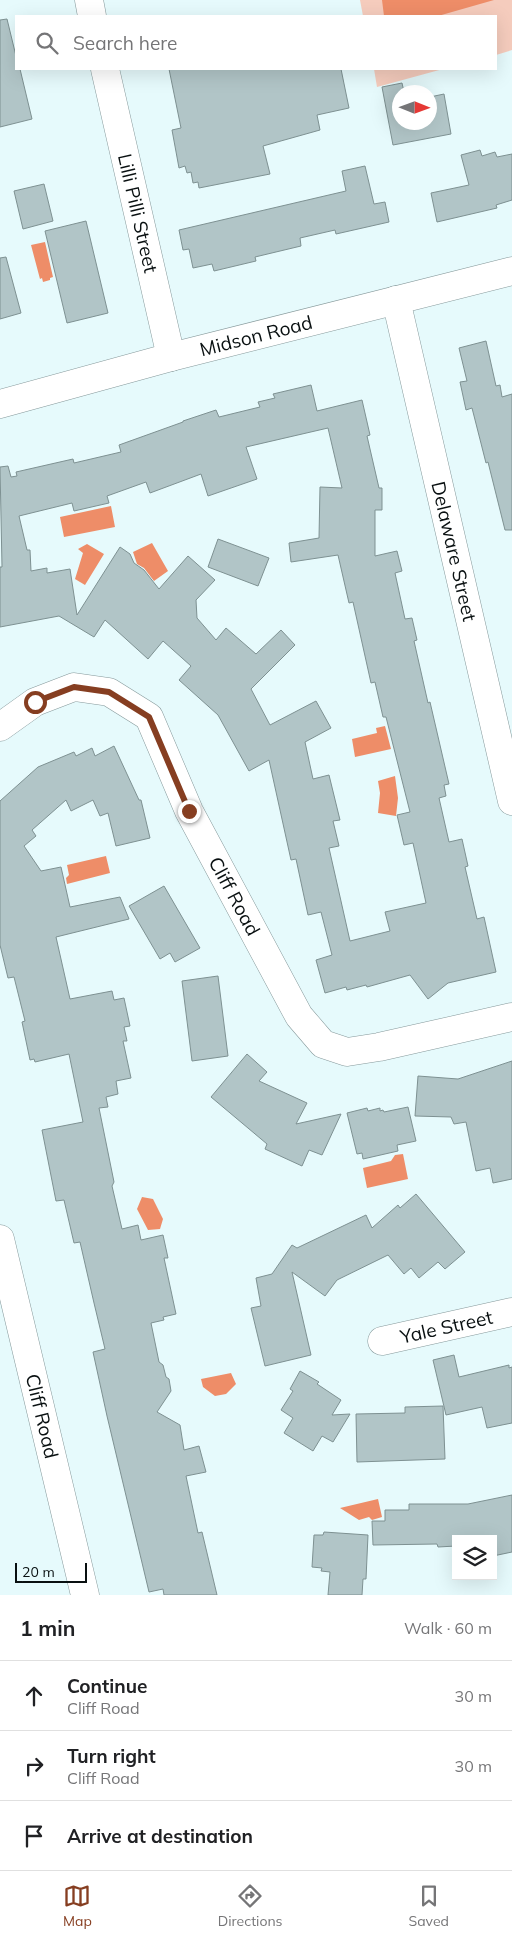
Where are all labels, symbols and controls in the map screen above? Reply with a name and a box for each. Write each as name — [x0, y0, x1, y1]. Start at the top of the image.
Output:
search box — [15, 15, 497, 70]
icon: search — [33, 29, 61, 57]
text: Search here — [73, 31, 177, 55]
north arrow — [392, 85, 437, 130]
street label: Lilli Pilli Street — [113, 151, 163, 275]
street label: Midson Road — [197, 310, 315, 361]
street label: Delaware Street — [426, 479, 482, 624]
route start — [24, 691, 47, 714]
route end — [178, 800, 201, 823]
street label: Cliff Road — [204, 852, 266, 940]
street label: Yale Street — [397, 1305, 495, 1349]
street label: Cliff Road — [21, 1371, 64, 1461]
map controls — [452, 1535, 497, 1580]
button: layers — [452, 1535, 497, 1580]
scale bar — [15, 1560, 88, 1583]
text: 20 m — [22, 1563, 55, 1581]
text: 1 min — [20, 1615, 75, 1641]
text: Walk · 60 m — [404, 1618, 492, 1638]
text: Continue — [67, 1674, 147, 1698]
icon: ahead — [20, 1682, 48, 1710]
text: 30 m — [455, 1686, 492, 1706]
text: Cliff Road — [67, 1698, 140, 1718]
text: Turn right — [67, 1744, 156, 1768]
icon: right — [20, 1752, 48, 1780]
text: 30 m — [455, 1756, 492, 1776]
text: Cliff Road — [67, 1768, 140, 1788]
icon: arrive — [20, 1822, 48, 1850]
text: Arrive at destination — [67, 1824, 253, 1848]
tab: Map — [63, 1882, 92, 1930]
tab: Directions — [218, 1882, 283, 1930]
tab: Saved — [409, 1882, 449, 1930]

